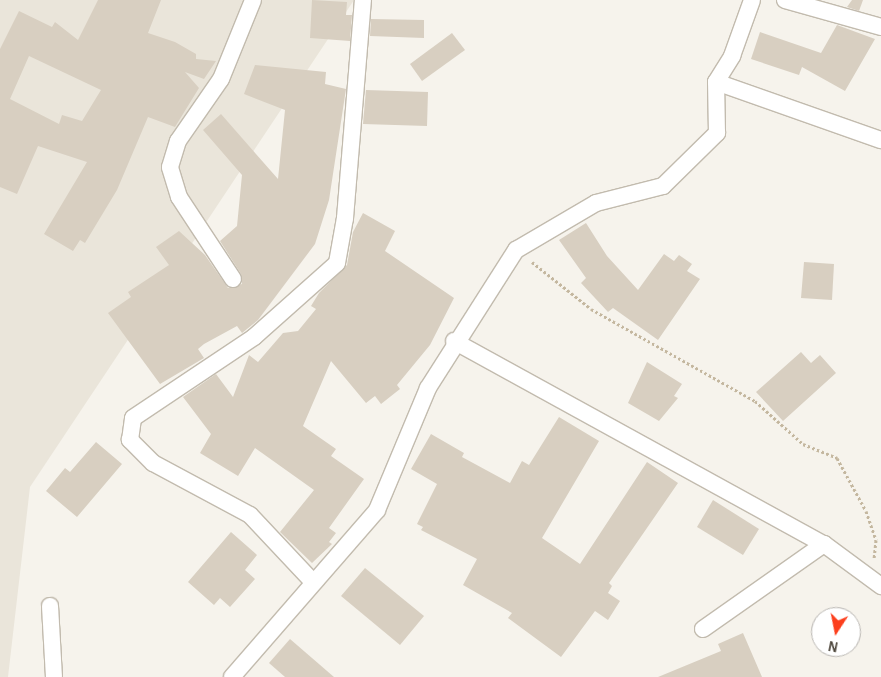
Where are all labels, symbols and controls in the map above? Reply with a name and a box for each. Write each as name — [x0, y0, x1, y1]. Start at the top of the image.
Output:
north arrow — [811, 607, 861, 657]
text: N — [827, 638, 839, 654]

